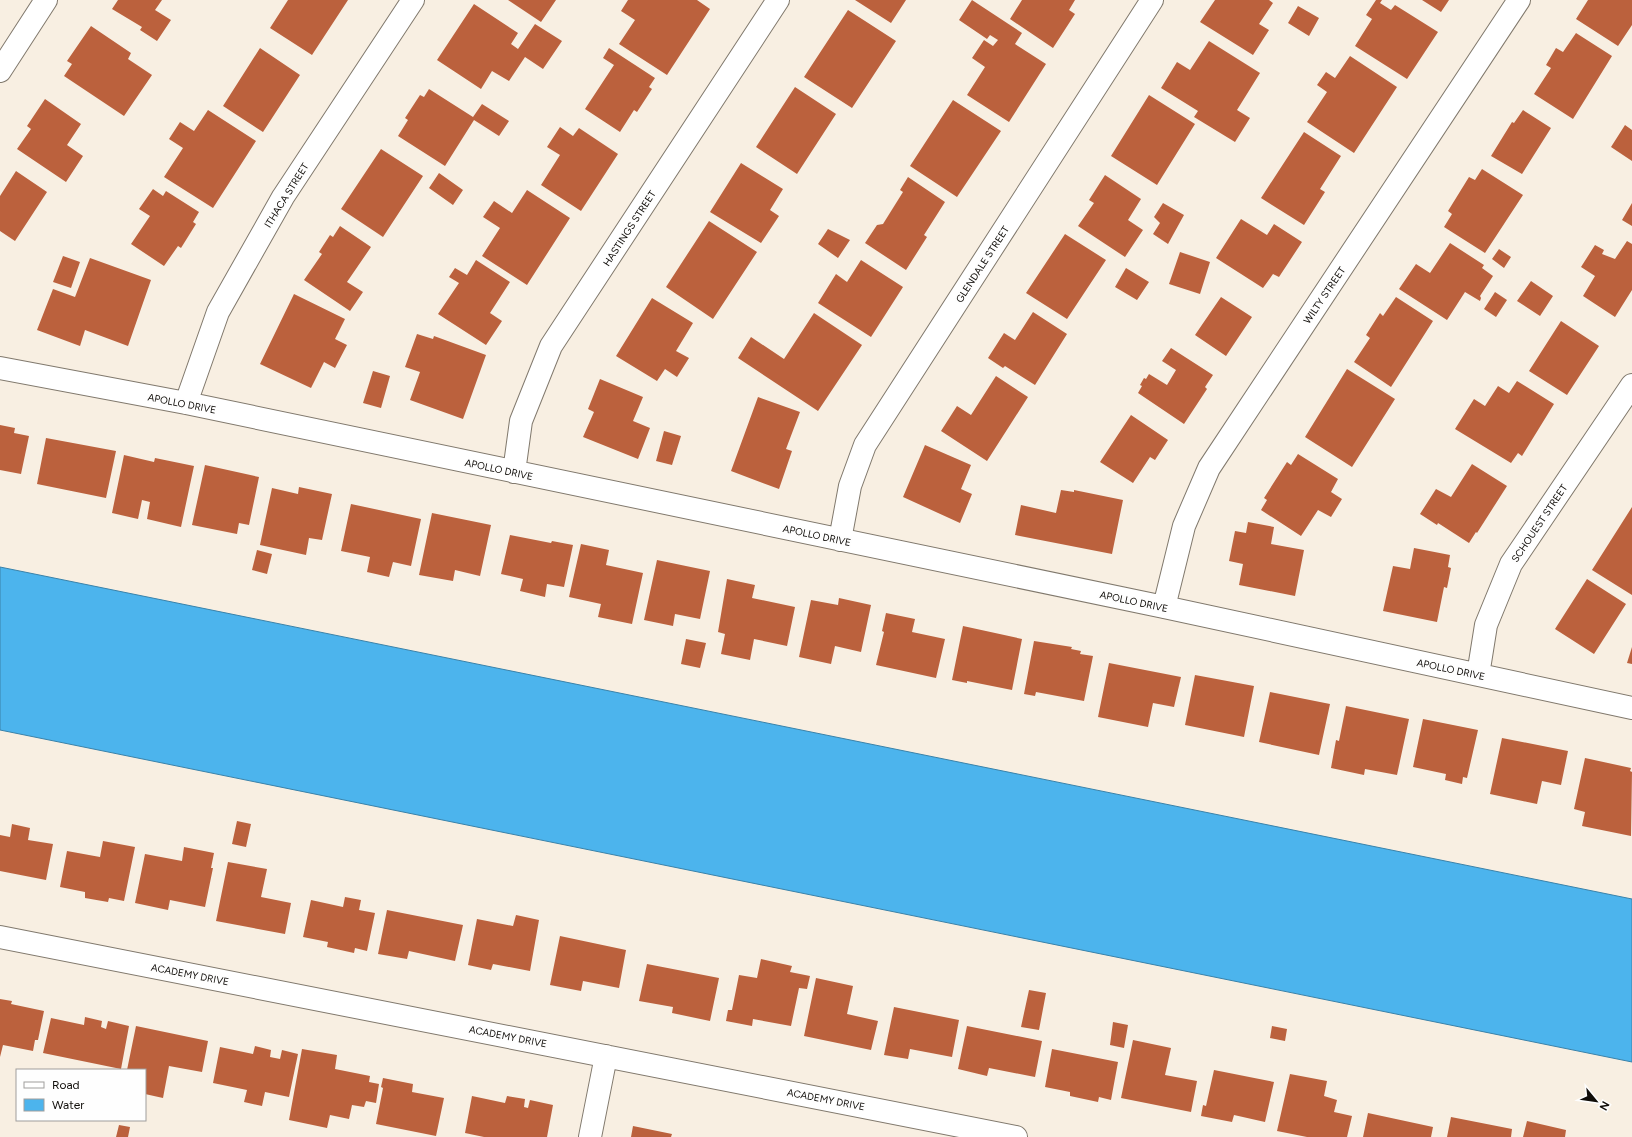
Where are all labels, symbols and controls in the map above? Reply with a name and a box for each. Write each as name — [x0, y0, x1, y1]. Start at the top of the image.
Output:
street label: ITHACA STREET — [261, 160, 312, 230]
street label: HASTINGS STREET — [600, 187, 659, 269]
street label: GLENDALE STREET — [953, 223, 1012, 305]
street label: WILTY STREET — [1301, 264, 1349, 326]
street label: APOLLO DRIVE — [147, 390, 217, 417]
street label: APOLLO DRIVE — [464, 456, 534, 483]
street label: SCHOUEST STREET — [1509, 482, 1571, 565]
street label: APOLLO DRIVE — [782, 522, 852, 549]
street label: APOLLO DRIVE — [1099, 588, 1169, 615]
street label: APOLLO DRIVE — [1416, 656, 1486, 683]
street label: ACADEMY DRIVE — [150, 961, 230, 988]
street label: ACADEMY DRIVE — [468, 1023, 548, 1050]
legend — [16, 1069, 146, 1121]
text: Road — [52, 1078, 80, 1092]
north arrow — [1576, 1081, 1616, 1121]
street label: ACADEMY DRIVE — [786, 1086, 866, 1113]
text: Water — [52, 1098, 84, 1112]
text: N — [1597, 1099, 1612, 1112]

